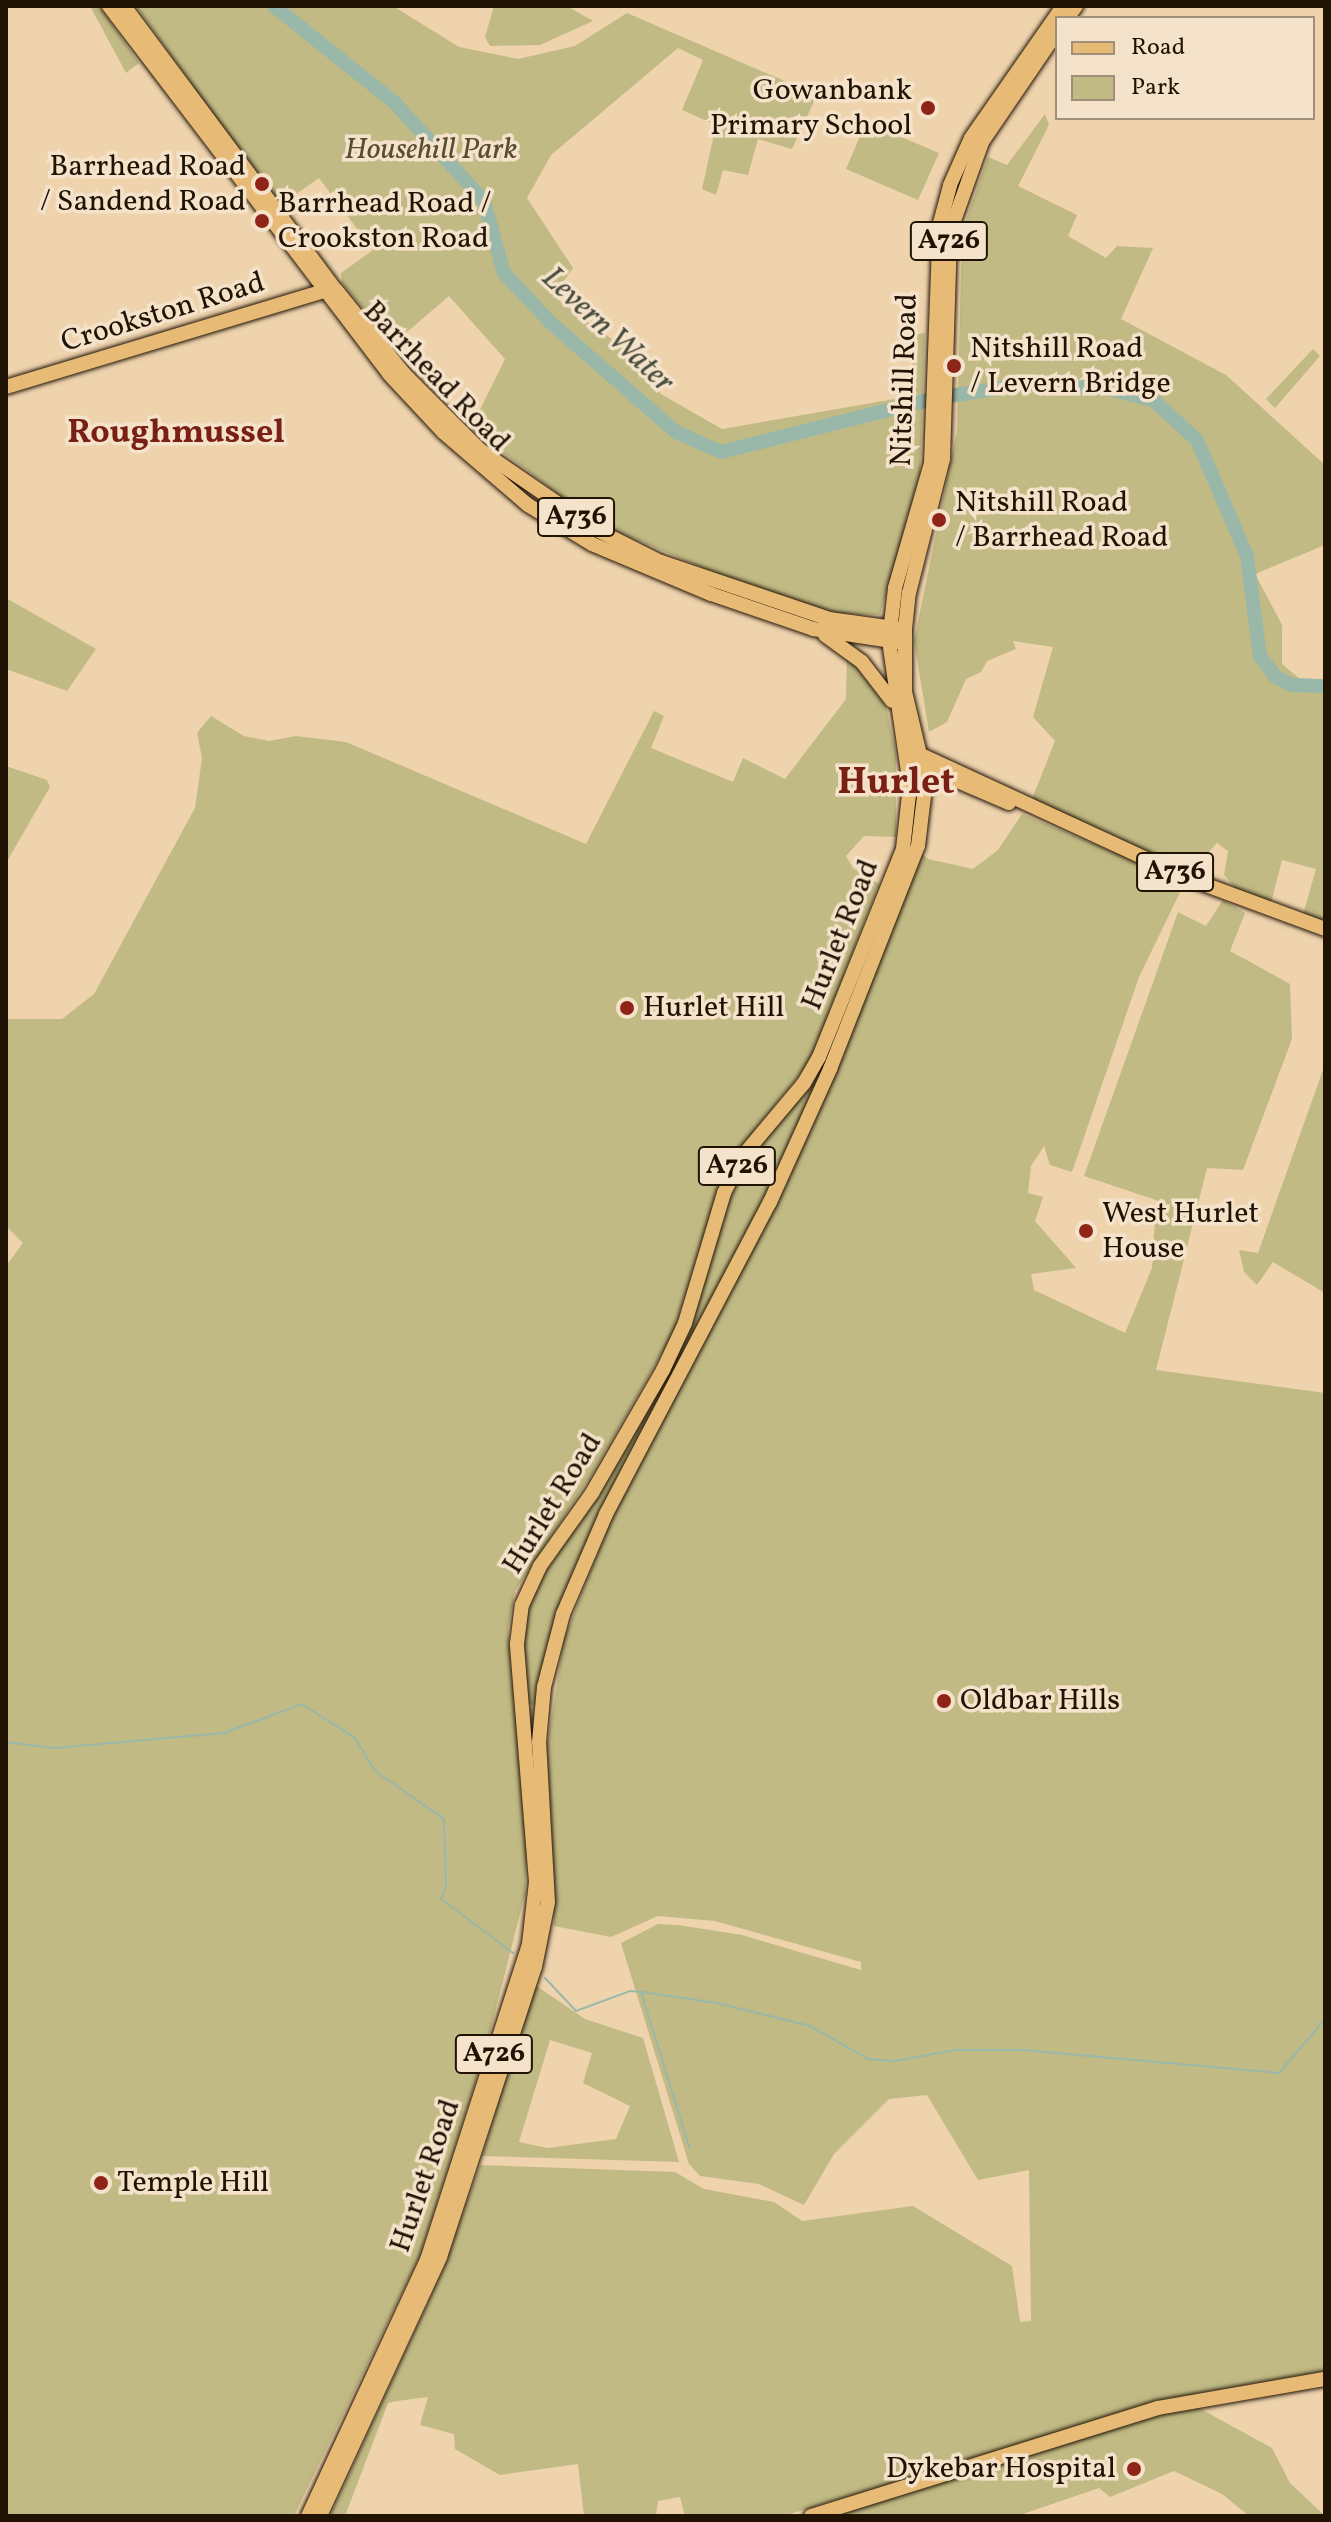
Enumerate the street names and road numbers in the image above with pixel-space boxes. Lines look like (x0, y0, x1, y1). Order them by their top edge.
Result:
road number: A726 (909, 217, 989, 265)
street label: Crookston Road (57, 265, 269, 361)
street label: Nitshill Road (884, 293, 926, 467)
street label: Barrhead Road (355, 294, 517, 460)
road number: A736 (536, 493, 616, 541)
road number: A736 (1135, 848, 1215, 896)
street label: Hurlet Road (794, 854, 888, 1016)
road number: A726 (697, 1142, 777, 1190)
street label: Hurlet Road (495, 1427, 611, 1581)
road number: A726 (454, 2030, 534, 2078)
street label: Hurlet Road (383, 2095, 469, 2257)

